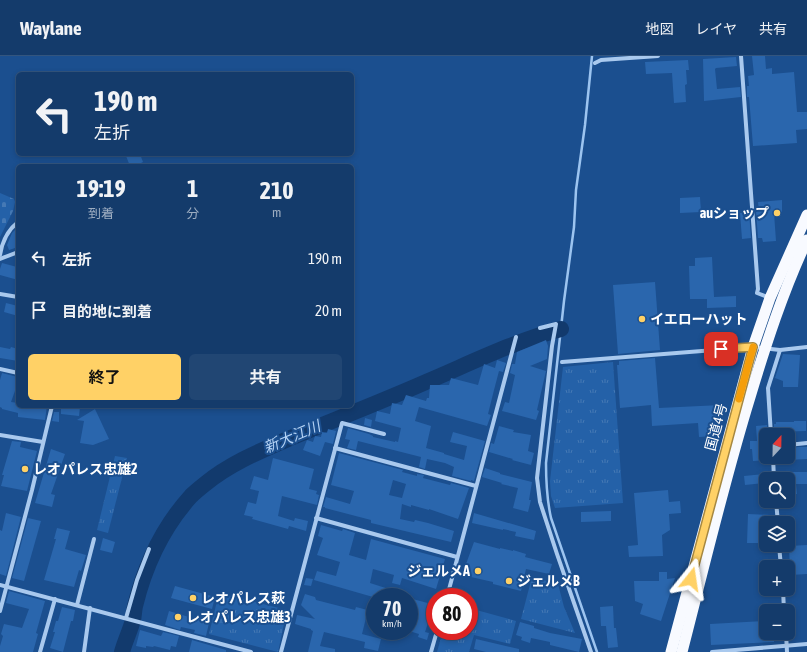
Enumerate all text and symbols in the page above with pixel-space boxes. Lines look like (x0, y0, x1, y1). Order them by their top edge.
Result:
text: Waylane (20, 17, 82, 39)
text: 地図 (645, 21, 673, 37)
text: レイヤ (695, 21, 737, 37)
text: 共有 (759, 21, 787, 37)
text: 190 m (94, 85, 157, 117)
icon: left (28, 88, 80, 140)
text: 左折 (94, 122, 130, 143)
text: 19:19 (76, 175, 126, 202)
text: 1 (187, 175, 198, 202)
text: 210 (260, 177, 294, 204)
text: m (272, 205, 281, 220)
place label: auショップ (700, 205, 769, 221)
text: 到着 (88, 206, 114, 221)
text: 分 (186, 206, 199, 221)
marker: auショップ (772, 208, 782, 218)
icon: left (28, 247, 50, 269)
text: 190 m (308, 250, 342, 267)
text: 左折 (62, 251, 92, 268)
icon: arrive (28, 299, 50, 321)
text: 20 m (315, 302, 342, 319)
text: 目的地に到着 (62, 303, 152, 320)
place label: イエローハット (650, 311, 748, 327)
marker: イエローハット (637, 314, 647, 324)
pin (704, 332, 738, 366)
icon: arrive (710, 338, 732, 360)
button: 終了 (28, 354, 181, 400)
button: 共有 (189, 354, 342, 400)
street label: 国道4号 (702, 401, 730, 453)
water label: 新大江川 (261, 416, 325, 456)
north arrow (759, 428, 795, 464)
map controls (759, 428, 795, 640)
place label: レオパレス忠雄2 (33, 461, 138, 477)
marker: レオパレス忠雄2 (20, 464, 30, 474)
button: search (759, 472, 795, 508)
button: layers (759, 516, 795, 552)
position arrow (670, 558, 712, 600)
button: + (759, 560, 795, 596)
place label: ジェルメA (407, 563, 470, 579)
marker: ジェルメA (473, 566, 483, 576)
place label: ジェルメB (517, 573, 580, 589)
marker: ジェルメB (504, 576, 514, 586)
speed limit sign: 80 (426, 588, 478, 640)
place label: レオパレス萩 (201, 590, 285, 606)
marker: レオパレス萩 (188, 593, 198, 603)
text: 70 (383, 597, 401, 620)
button: − (759, 604, 795, 640)
place label: レオパレス忠雄3 (186, 609, 291, 625)
marker: レオパレス忠雄3 (173, 612, 183, 622)
text: km/h (382, 618, 402, 629)

